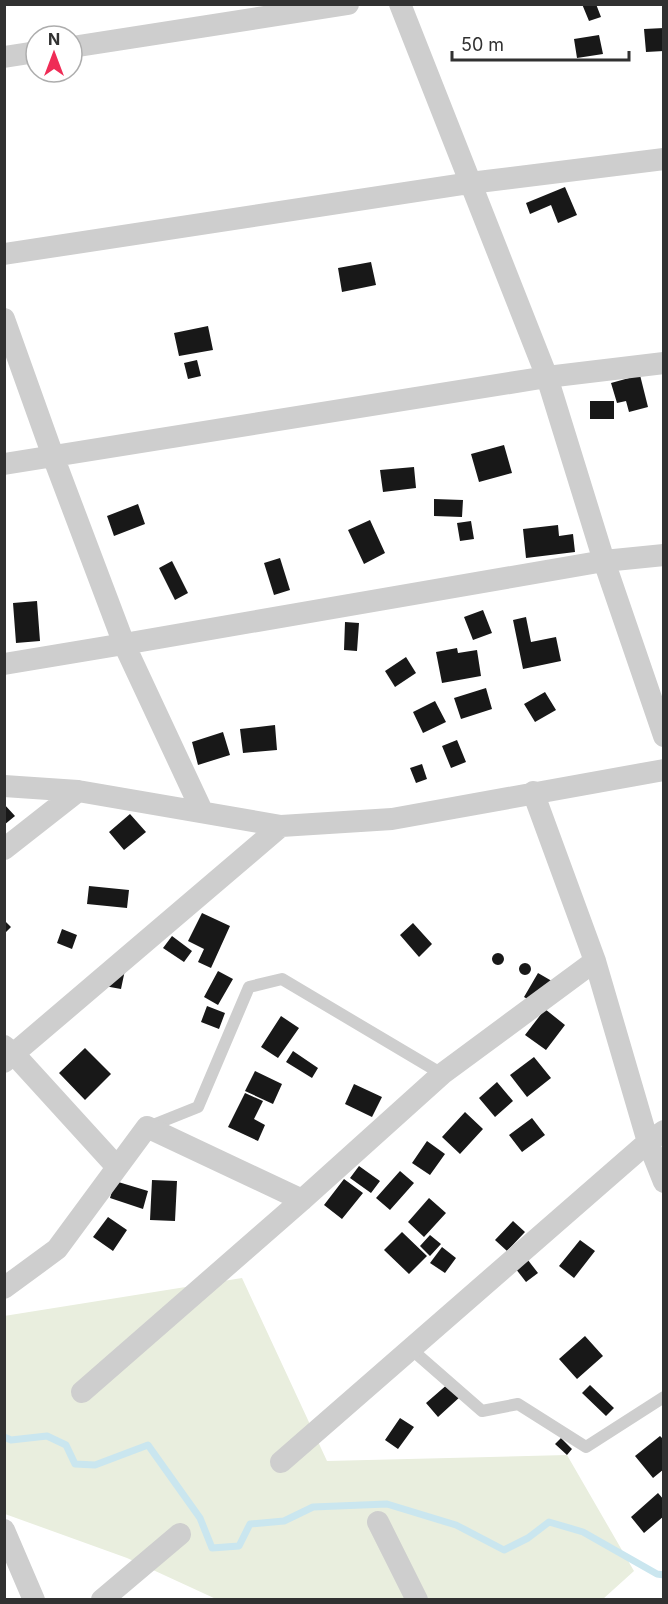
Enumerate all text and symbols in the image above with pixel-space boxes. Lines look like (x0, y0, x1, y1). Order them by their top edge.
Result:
north arrow (24, 24, 84, 84)
scale bar (452, 24, 629, 62)
text: N (48, 29, 60, 49)
text: 50 m (461, 34, 504, 55)

